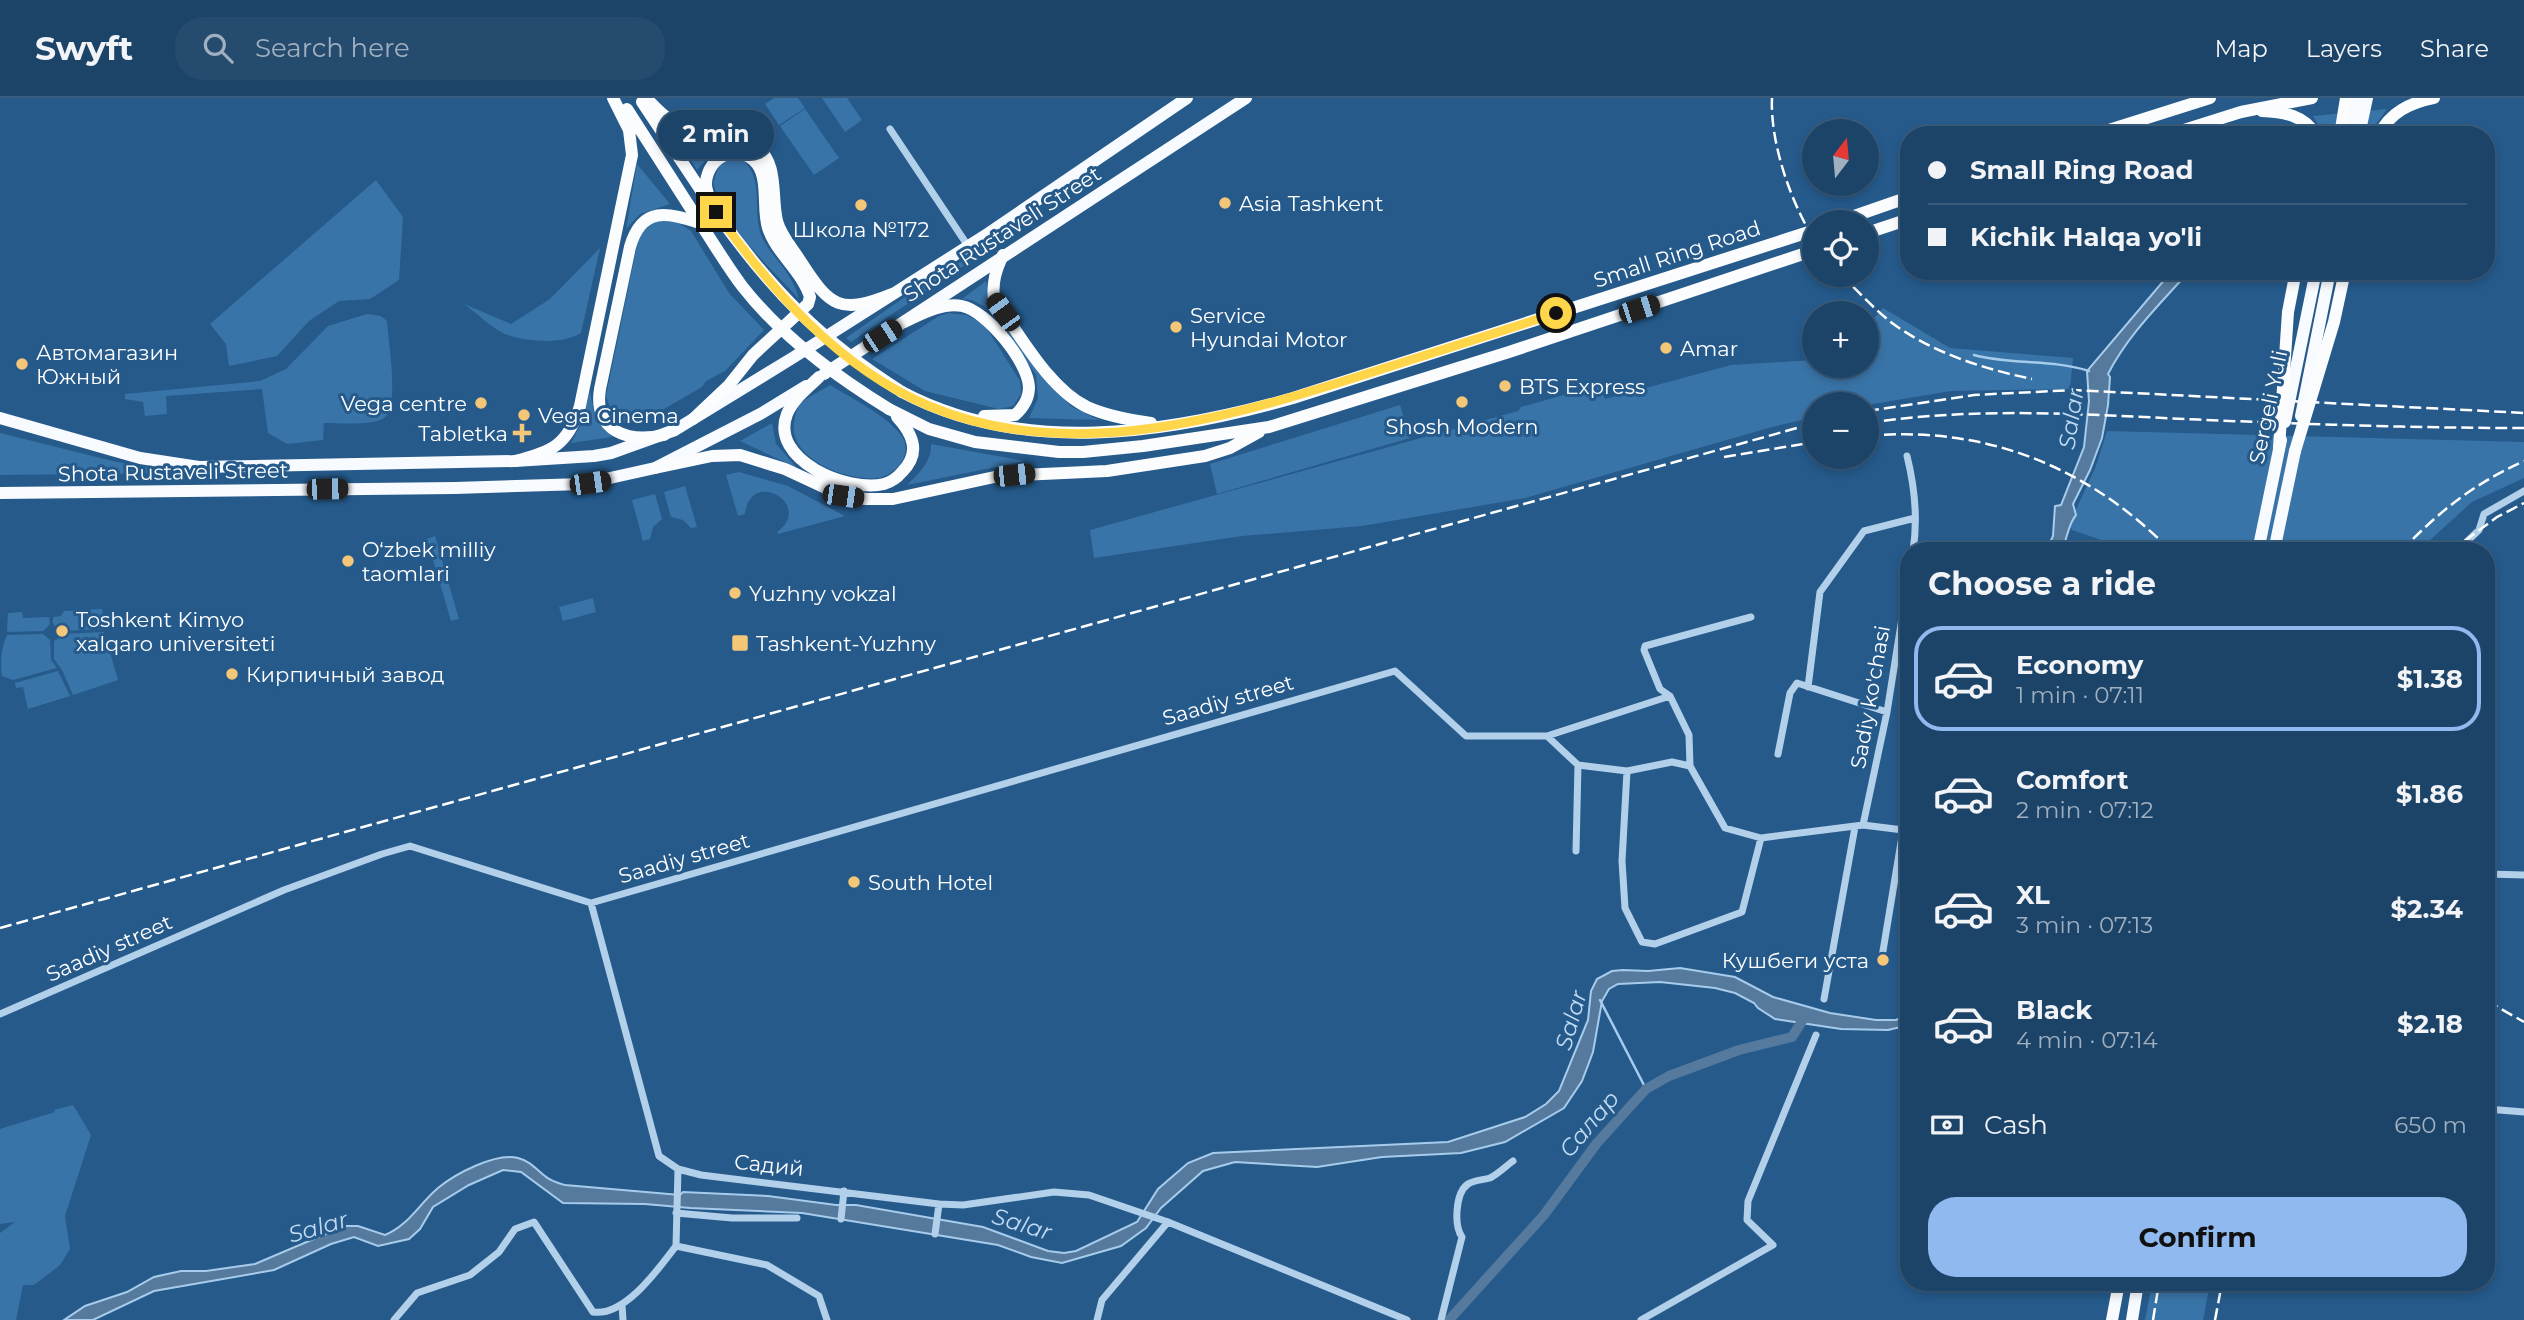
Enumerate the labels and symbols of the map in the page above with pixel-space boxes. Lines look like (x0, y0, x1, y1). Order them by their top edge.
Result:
callout: 2 min (658, 110, 774, 159)
north arrow (1802, 119, 1880, 196)
street label: Shota Rustaveli Street (899, 161, 1105, 307)
place label: Asia Tashkent (1239, 191, 1384, 216)
marker: Asia Tashkent (1217, 195, 1233, 211)
route end (700, 196, 732, 228)
marker: Школа №172 (853, 197, 869, 213)
street label: Small Ring Road (1590, 215, 1764, 293)
place label: Школа №172 (793, 217, 929, 242)
car (983, 289, 1024, 335)
car (1616, 293, 1663, 325)
route start (1540, 297, 1572, 329)
place label: Service Hyundai Motor (1190, 303, 1347, 352)
car (859, 316, 906, 356)
marker: Service Hyundai Motor (1168, 319, 1184, 335)
place label: Amar (1680, 336, 1738, 361)
place label: Автомагазин Южный (36, 340, 178, 389)
marker: Amar (1658, 340, 1674, 356)
street label: Sergeli Yuli (2244, 348, 2292, 466)
marker: Автомагазин Южный (14, 356, 30, 372)
place label: BTS Express (1519, 374, 1645, 399)
marker: BTS Express (1497, 378, 1513, 394)
water label: Salar (2052, 386, 2090, 451)
place label: Vega centre (341, 391, 467, 416)
marker: Shosh Modern (1454, 394, 1470, 410)
marker: Vega centre (473, 395, 489, 411)
place label: Vega Cinema (538, 403, 679, 428)
marker: Vega Cinema (516, 407, 532, 423)
place label: Shosh Modern (1386, 414, 1538, 439)
place label: Tabletka (418, 421, 508, 446)
marker: Tabletka (514, 425, 530, 441)
street label: Shota Rustaveli Street (58, 457, 288, 487)
car (993, 462, 1036, 488)
car (568, 470, 613, 496)
car (306, 478, 349, 500)
car (821, 483, 866, 509)
place label: O‘zbek milliy taomlari (362, 537, 496, 586)
marker: O‘zbek milliy taomlari (340, 553, 356, 569)
place label: Yuzhny vokzal (749, 581, 897, 606)
marker: Yuzhny vokzal (727, 585, 743, 601)
place label: Toshkent Kimyo xalqaro universiteti (76, 607, 275, 656)
marker: Toshkent Kimyo xalqaro universiteti (54, 623, 70, 639)
street label: Sadiy ko'chasi (1845, 623, 1895, 771)
place label: Tashkent-Yuzhny (756, 631, 936, 656)
marker: Tashkent-Yuzhny (730, 633, 750, 653)
place label: Кирпичный завод (246, 662, 444, 687)
marker: Кирпичный завод (224, 666, 240, 682)
street label: Saadiy street (1160, 669, 1296, 731)
street label: Saadiy street (616, 827, 752, 889)
place label: South Hotel (868, 870, 993, 895)
marker: South Hotel (846, 874, 862, 890)
street label: Saadiy street (42, 909, 176, 987)
place label: Кушбеги уста (1722, 948, 1869, 973)
marker: Кушбеги уста (1875, 952, 1891, 968)
water label: Salar (1549, 986, 1593, 1053)
water label: Салар (1553, 1085, 1625, 1163)
street label: Садий (733, 1149, 805, 1181)
water label: Salar (989, 1202, 1056, 1246)
water label: Salar (285, 1205, 352, 1249)

